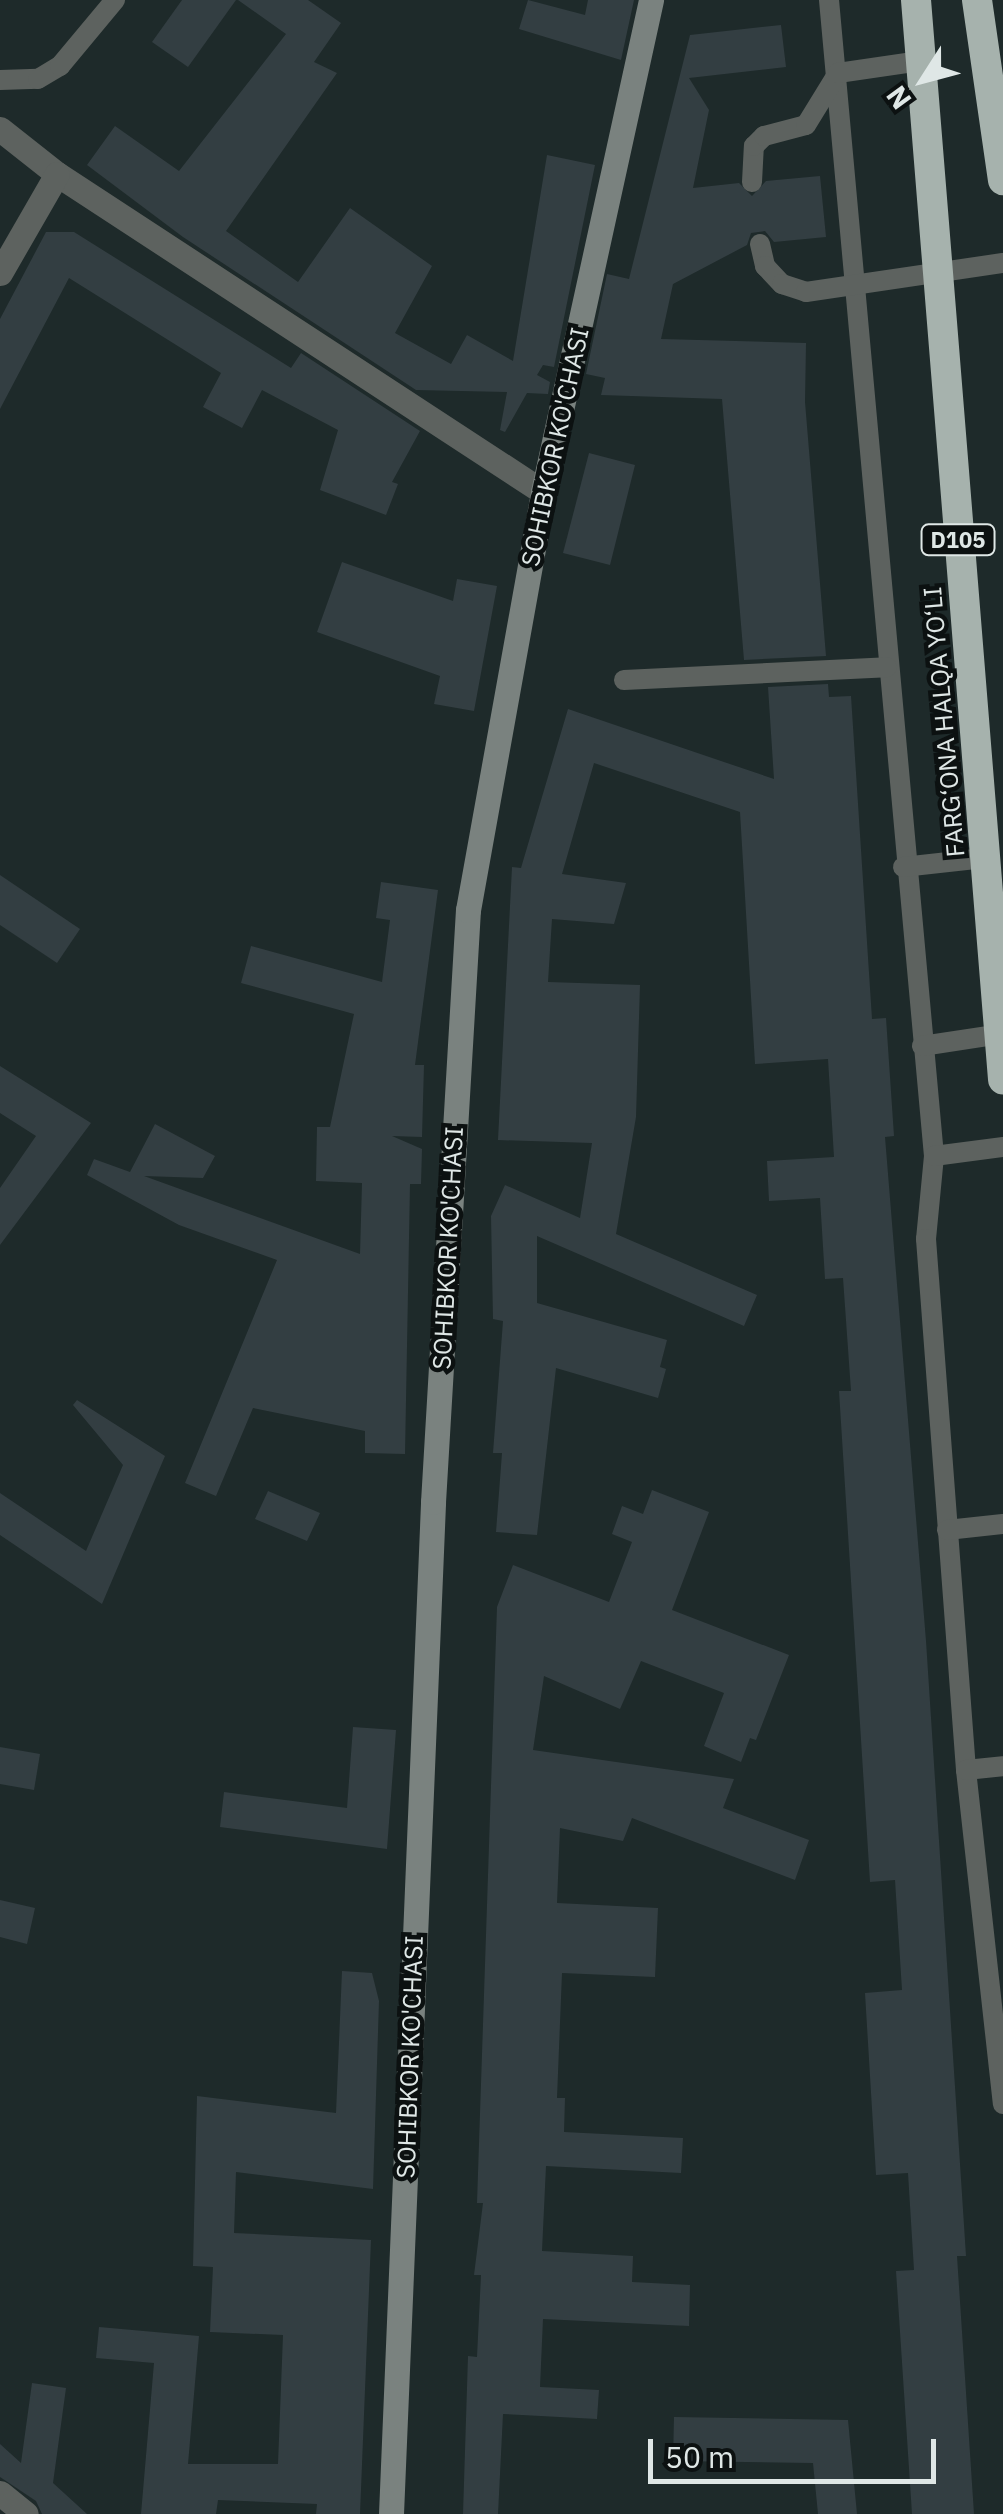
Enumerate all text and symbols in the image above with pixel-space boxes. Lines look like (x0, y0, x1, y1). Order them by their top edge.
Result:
north arrow (873, 30, 973, 130)
text: N (877, 79, 919, 117)
street label: SOHIBKOR KO'CHASI (515, 325, 595, 569)
road number: D105 (920, 523, 996, 557)
street label: FARG‘ONA HALQA YO‘LI (917, 586, 971, 858)
street label: SOHIBKOR KO'CHASI (427, 1126, 469, 1370)
street label: SOHIBKOR KO'CHASI (391, 1935, 429, 2179)
scale bar (653, 2419, 940, 2481)
text: 50 m (665, 2437, 734, 2476)

